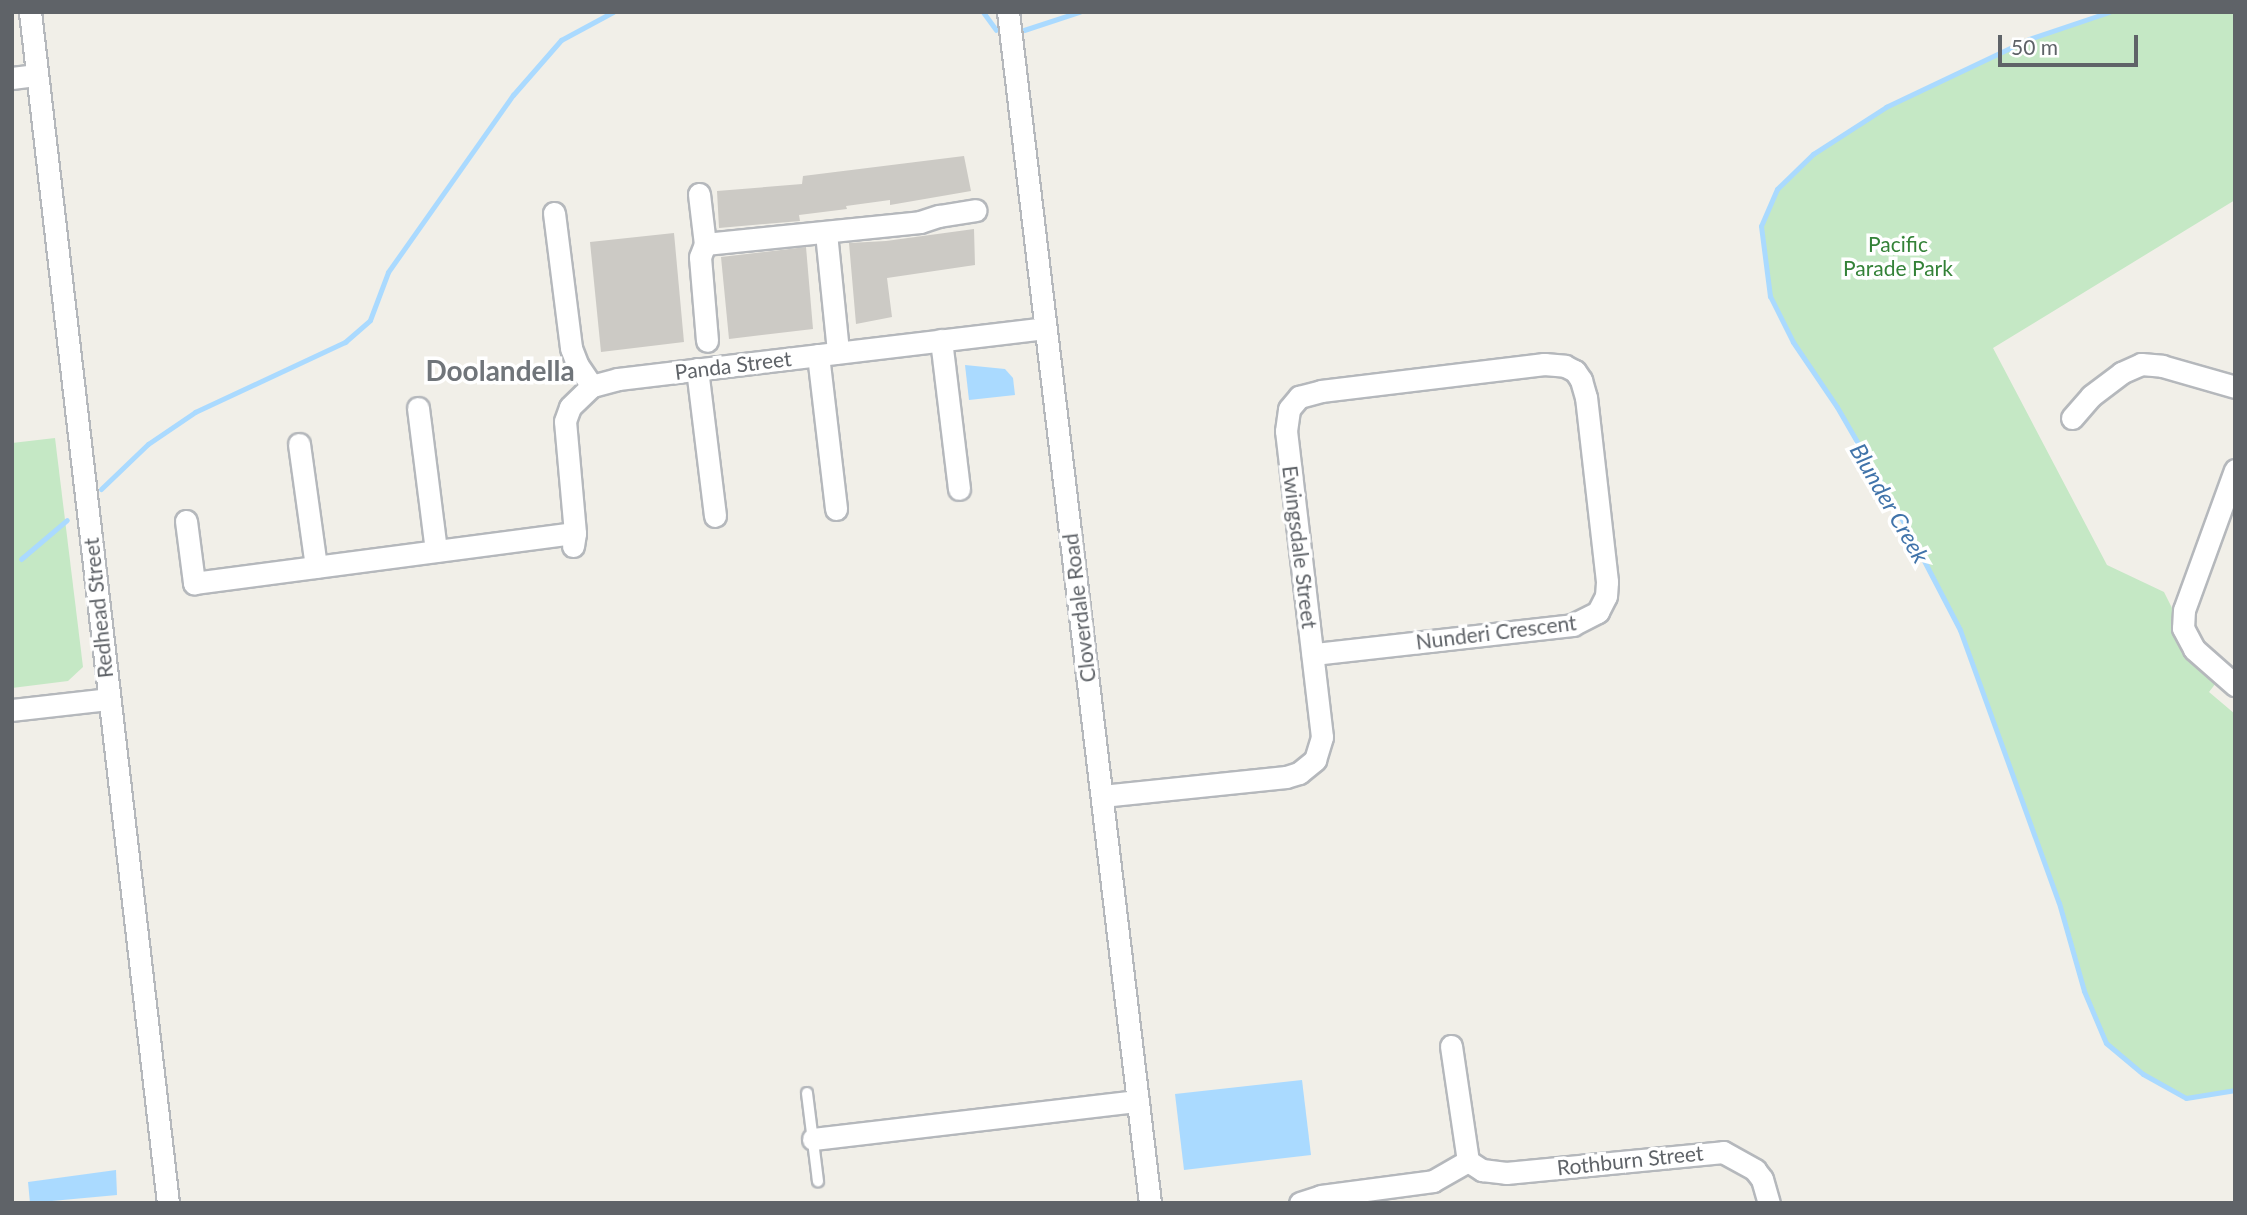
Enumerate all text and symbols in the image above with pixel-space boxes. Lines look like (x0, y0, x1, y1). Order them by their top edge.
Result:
scale bar (2002, 21, 2142, 65)
text: 50 m (2011, 34, 2058, 59)
park label: Pacific Parade Park (1843, 231, 1953, 281)
street label: Panda Street (673, 345, 793, 385)
district label: Doolandella (425, 353, 575, 387)
water label: Blunder Creek (1845, 438, 1935, 568)
street label: Ewingsdale Street (1278, 464, 1322, 630)
street label: Cloverdale Road (1057, 532, 1101, 684)
street label: Redhead Street (78, 537, 118, 679)
street label: Nunderi Crescent (1414, 610, 1578, 654)
street label: Rothburn Street (1556, 1140, 1704, 1180)

